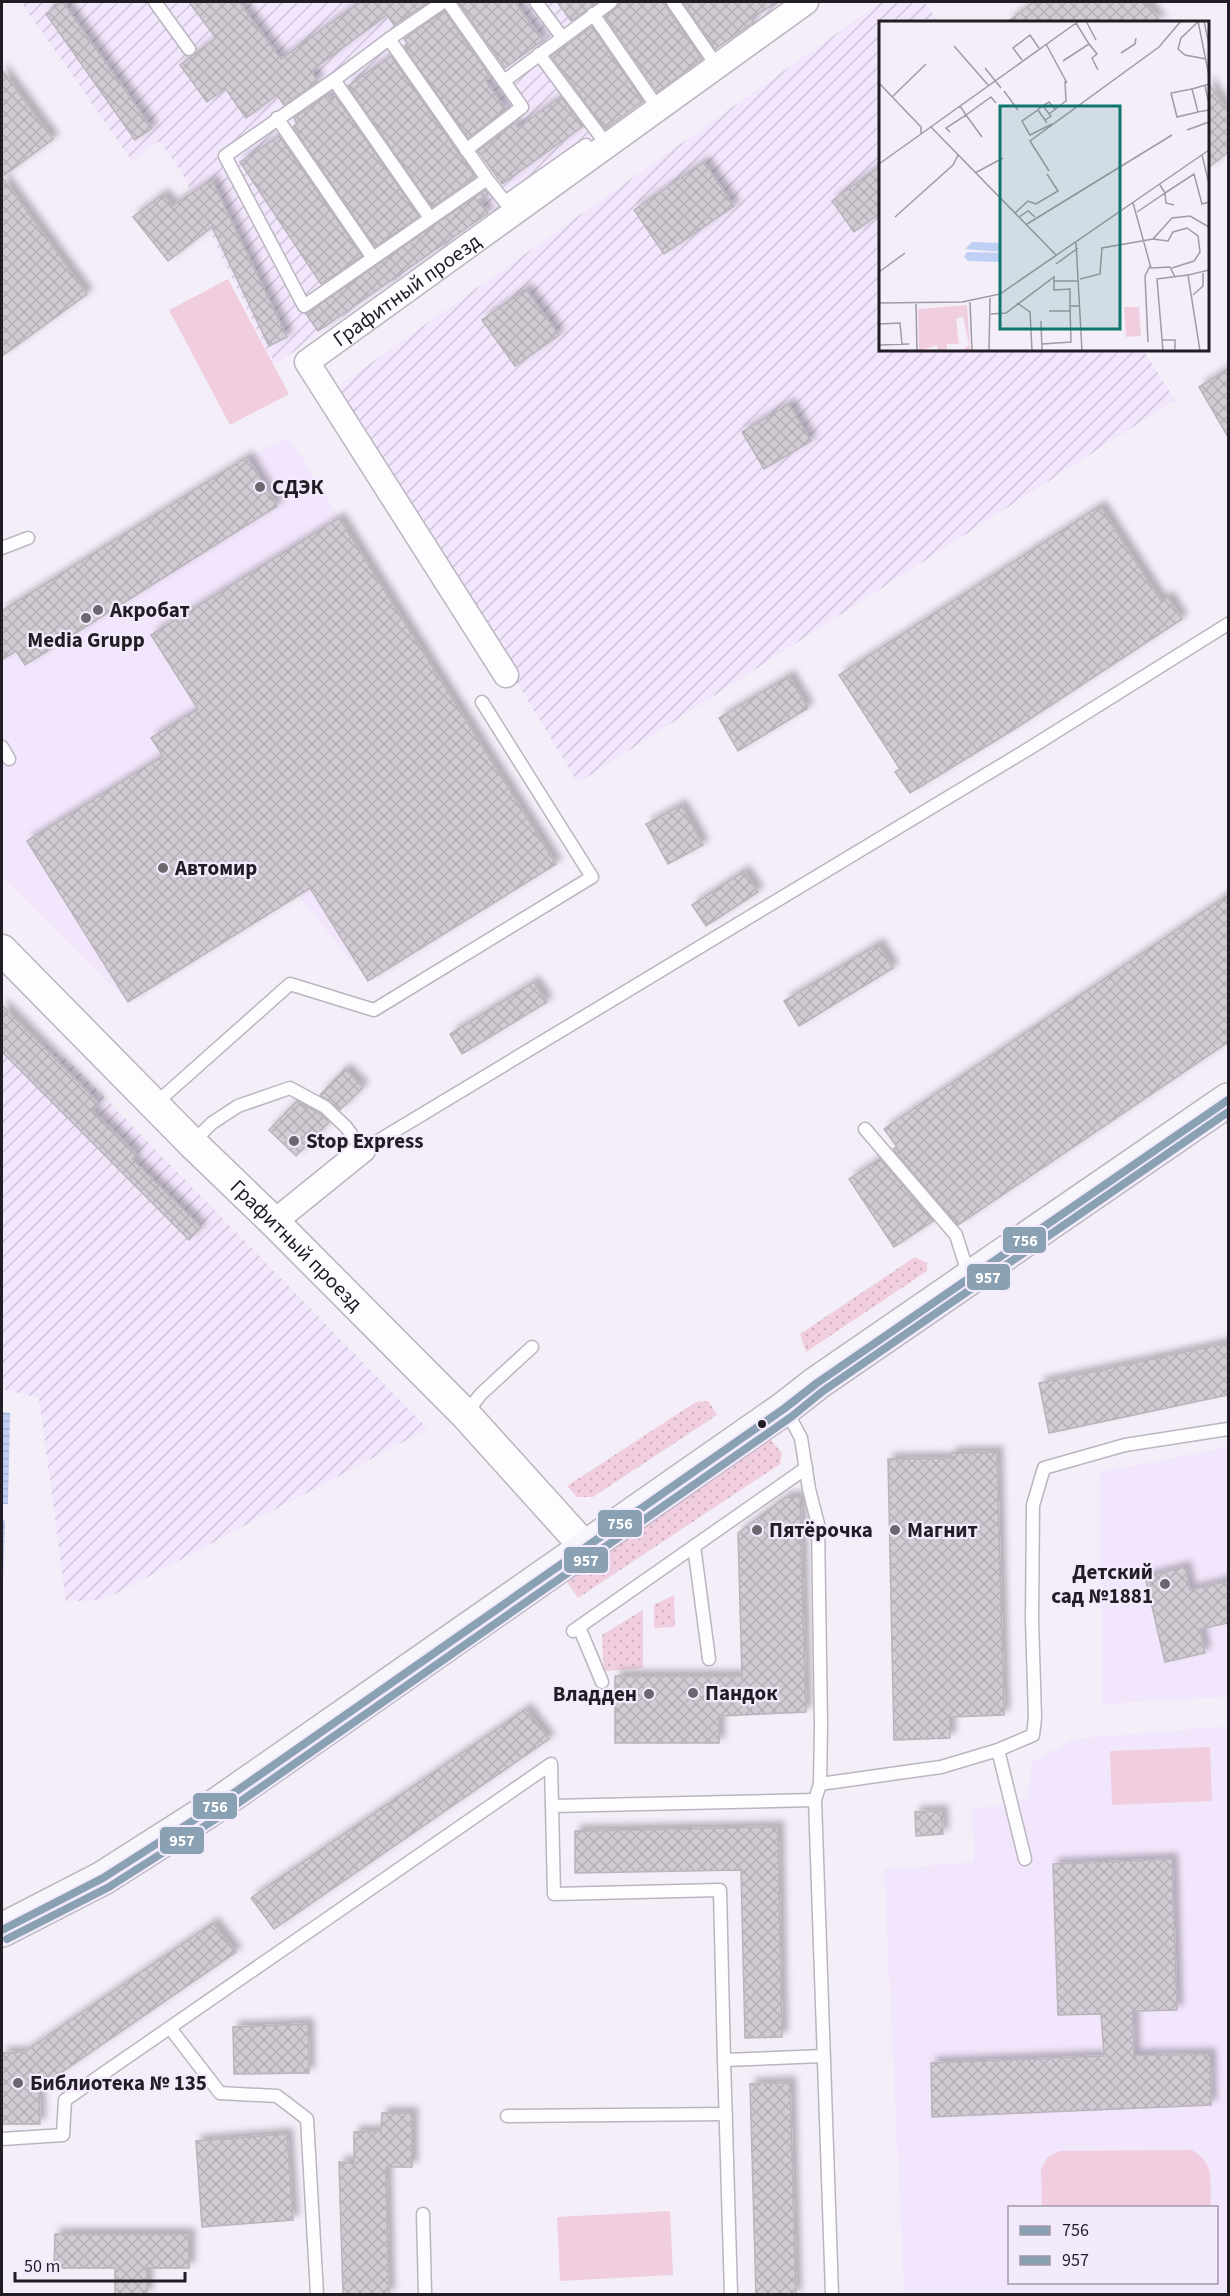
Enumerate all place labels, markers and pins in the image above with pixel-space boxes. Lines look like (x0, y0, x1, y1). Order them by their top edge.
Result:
place label: СДЭК (272, 472, 325, 502)
marker: СДЭК (253, 480, 267, 494)
place label: Акробат (109, 595, 190, 625)
marker: Акробат (91, 603, 105, 617)
marker: Media Grupp (79, 611, 93, 625)
place label: Media Grupp (27, 625, 145, 655)
place label: Автомир (174, 853, 257, 883)
marker: Автомир (156, 861, 170, 875)
place label: Stop Express (306, 1126, 424, 1156)
marker: Stop Express (287, 1134, 301, 1148)
unlabelled marker (756, 1418, 768, 1430)
place label: Пятёрочка (769, 1515, 873, 1545)
place label: Магнит (907, 1515, 978, 1545)
marker: Пятёрочка (750, 1523, 764, 1537)
marker: Магнит (888, 1523, 902, 1537)
place label: Детский сад №1881 (1051, 1557, 1153, 1611)
marker: Детский сад №1881 (1158, 1577, 1172, 1591)
place label: Пандок (705, 1678, 778, 1708)
place label: Владден (553, 1679, 637, 1709)
marker: Пандок (686, 1686, 700, 1700)
marker: Владден (642, 1687, 656, 1701)
place label: Библиотека № 135 (30, 2068, 207, 2098)
marker: Библиотека № 135 (11, 2076, 25, 2090)

